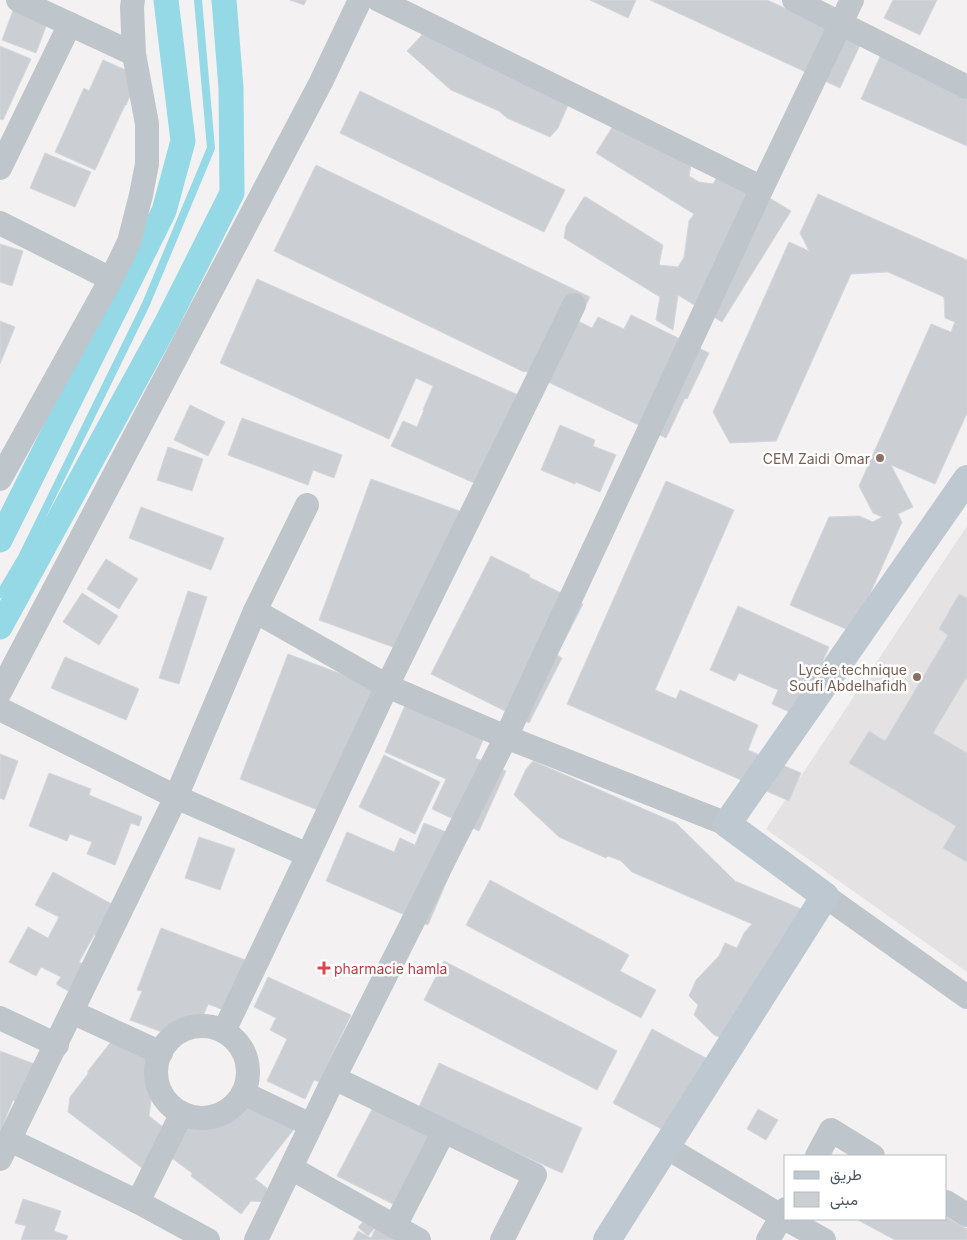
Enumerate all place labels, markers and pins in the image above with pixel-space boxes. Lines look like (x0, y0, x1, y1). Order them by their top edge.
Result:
place label: CEM Zaidi Omar (763, 450, 870, 467)
marker: CEM Zaidi Omar (874, 452, 886, 464)
place label: Lycée technique Soufi Abdelhafidh (789, 661, 907, 694)
marker: Lycée technique Soufi Abdelhafidh (911, 671, 923, 683)
place label: pharmacie hamla (334, 960, 447, 977)
marker: pharmacie hamla (318, 962, 330, 974)

